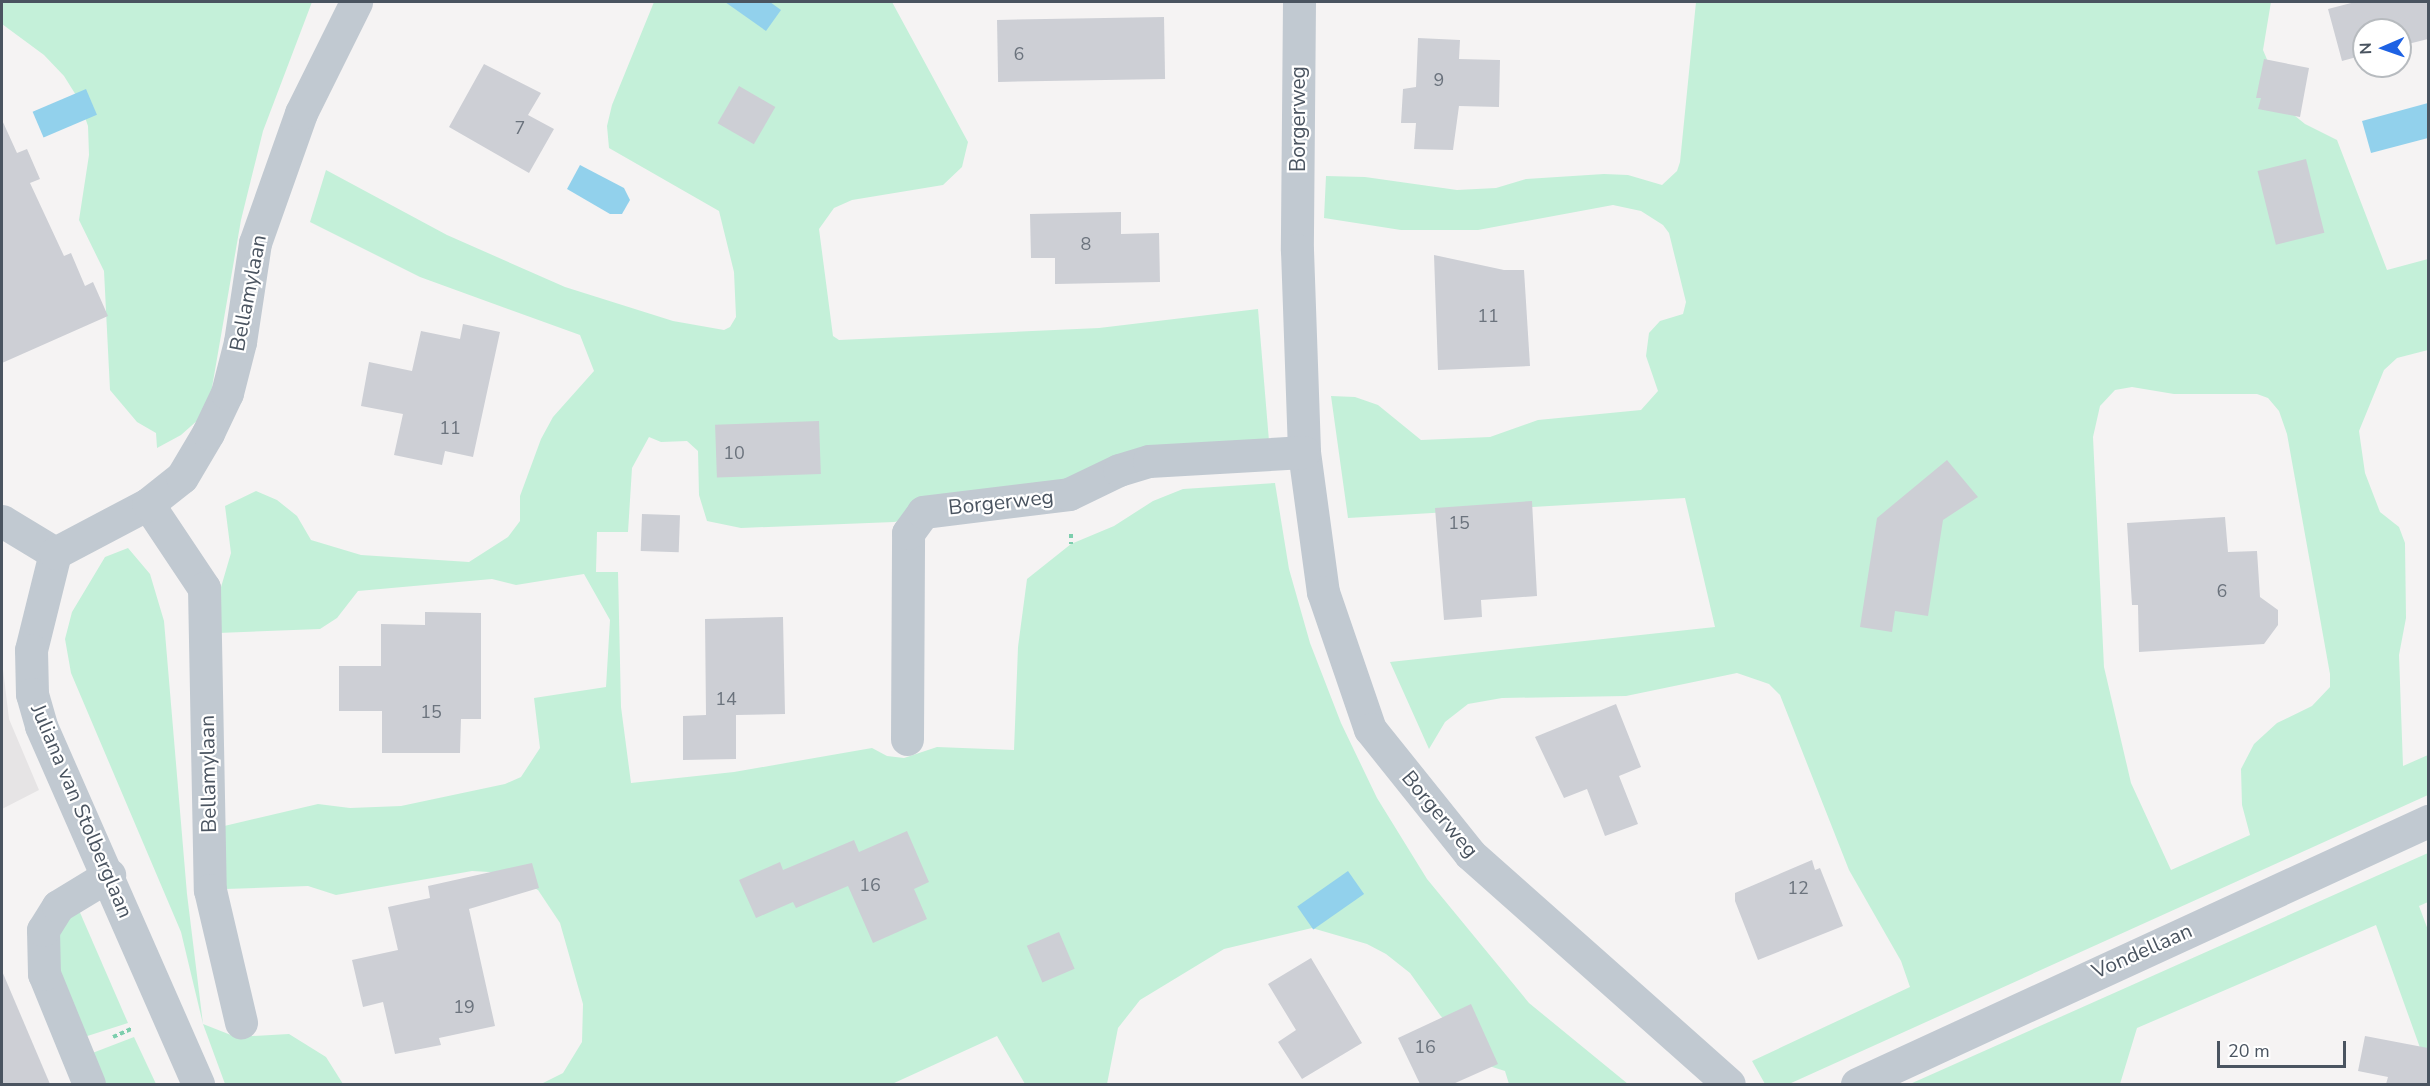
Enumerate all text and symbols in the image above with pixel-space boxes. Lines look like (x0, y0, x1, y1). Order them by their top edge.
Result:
north arrow (2352, 18, 2412, 78)
text: N (2355, 42, 2377, 55)
house number: 6 (1014, 43, 1024, 65)
street label: Borgerweg (1285, 66, 1311, 172)
house number: 9 (1434, 69, 1444, 91)
house number: 7 (515, 117, 525, 139)
street label: Bellamylaan (224, 233, 272, 353)
house number: 8 (1081, 233, 1091, 255)
house number: 11 (1477, 305, 1499, 327)
house number: 11 (439, 417, 461, 439)
house number: 10 (723, 442, 745, 464)
street label: Borgerweg (947, 484, 1055, 520)
house number: 15 (1448, 512, 1470, 534)
house number: 6 (2217, 580, 2227, 602)
house number: 14 (715, 688, 737, 710)
street label: Juliana van Stolberglaan (25, 700, 139, 922)
house number: 15 (420, 701, 442, 723)
street label: Bellamylaan (194, 715, 222, 833)
street label: Borgerweg (1396, 765, 1484, 863)
house number: 16 (859, 874, 881, 896)
house number: 12 (1787, 877, 1809, 899)
street label: Vondellaan (2088, 918, 2196, 984)
house number: 19 (453, 996, 475, 1018)
scale bar (2220, 1029, 2349, 1067)
house number: 16 (1414, 1036, 1436, 1058)
text: 20 m (2228, 1039, 2270, 1063)

